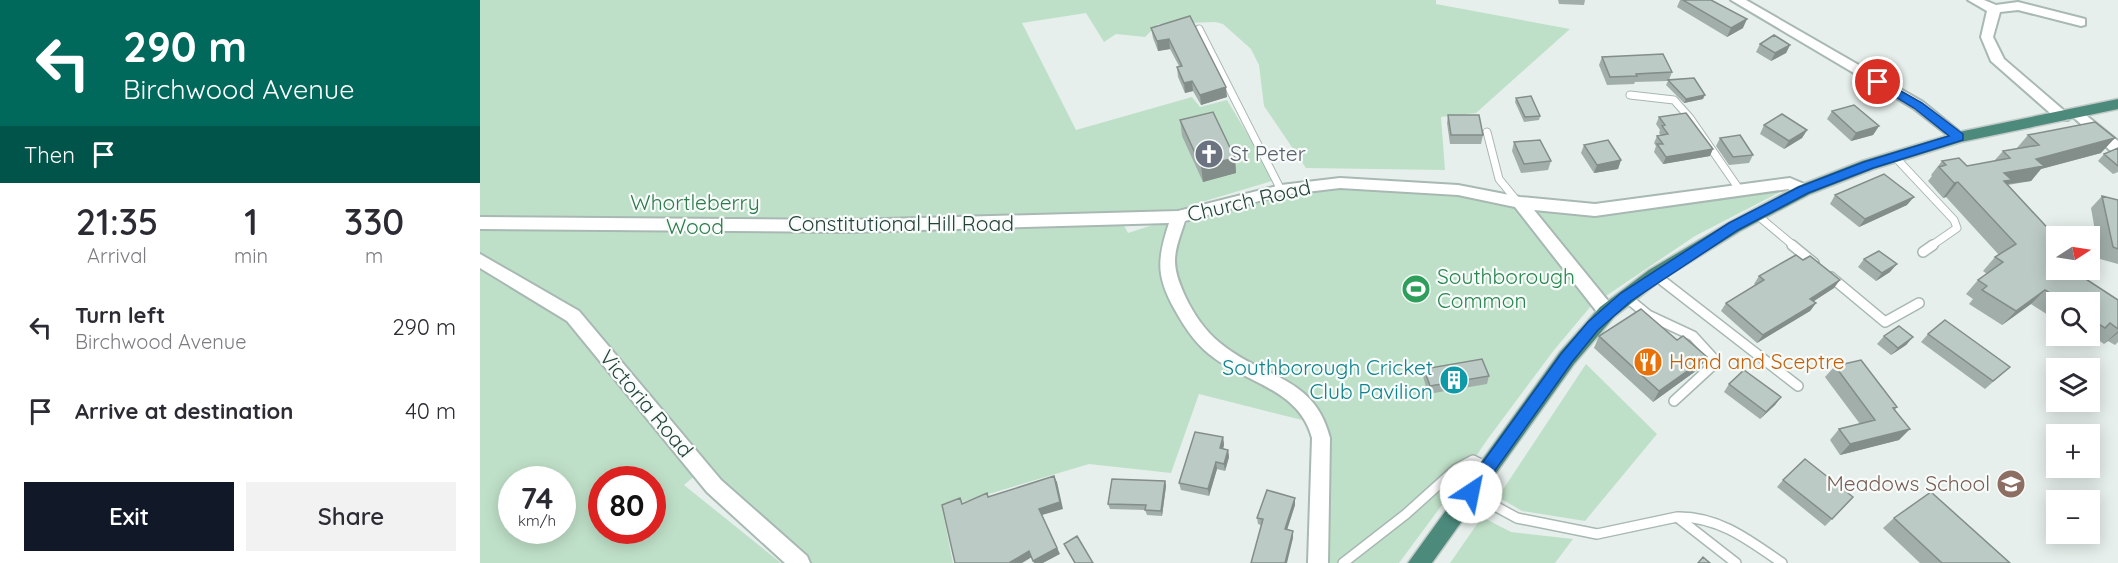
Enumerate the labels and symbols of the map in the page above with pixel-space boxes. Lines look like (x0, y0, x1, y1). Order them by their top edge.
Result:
pin (1852, 56, 1903, 107)
church icon: St Peter (1193, 138, 1225, 170)
place label: St Peter (1230, 140, 1306, 166)
street label: Church Road (1185, 173, 1313, 227)
park label: Whortleberry Wood (630, 189, 760, 239)
street label: Constitutional Hill Road (788, 210, 1014, 236)
north arrow (2046, 226, 2100, 280)
place label: Southborough Common (1437, 263, 1575, 313)
sports icon: Southborough Common (1400, 273, 1432, 305)
street label: Victoria Road (594, 344, 699, 462)
restaurant icon: Hand and Sceptre (1632, 346, 1664, 378)
place label: Hand and Sceptre (1669, 348, 1845, 374)
place label: Southborough Cricket Club Pavilion (1222, 354, 1433, 404)
building icon: Southborough Cricket Club Pavilion (1438, 364, 1470, 396)
position arrow (1439, 460, 1503, 524)
speed limit sign: 80 (588, 466, 666, 544)
school or university icon: Meadows School (1995, 468, 2027, 500)
place label: Meadows School (1826, 470, 1990, 496)

